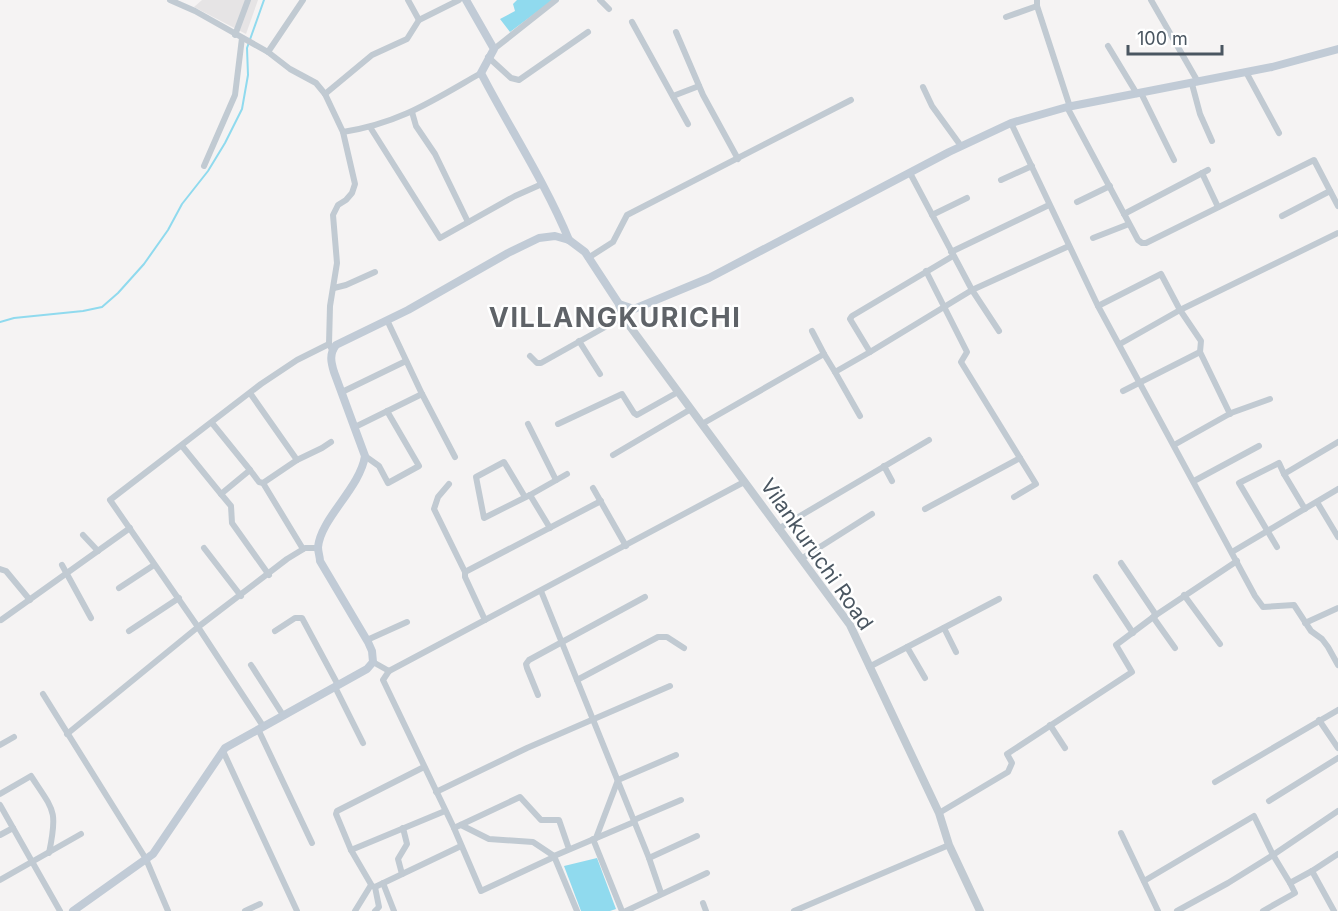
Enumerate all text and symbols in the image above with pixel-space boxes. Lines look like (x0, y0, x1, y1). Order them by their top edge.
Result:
scale bar (1128, 18, 1222, 56)
text: 100 m (1137, 28, 1188, 49)
district label: VILLANGKURICHI (489, 301, 741, 334)
street label: Vilankuruchi Road (755, 473, 879, 635)

